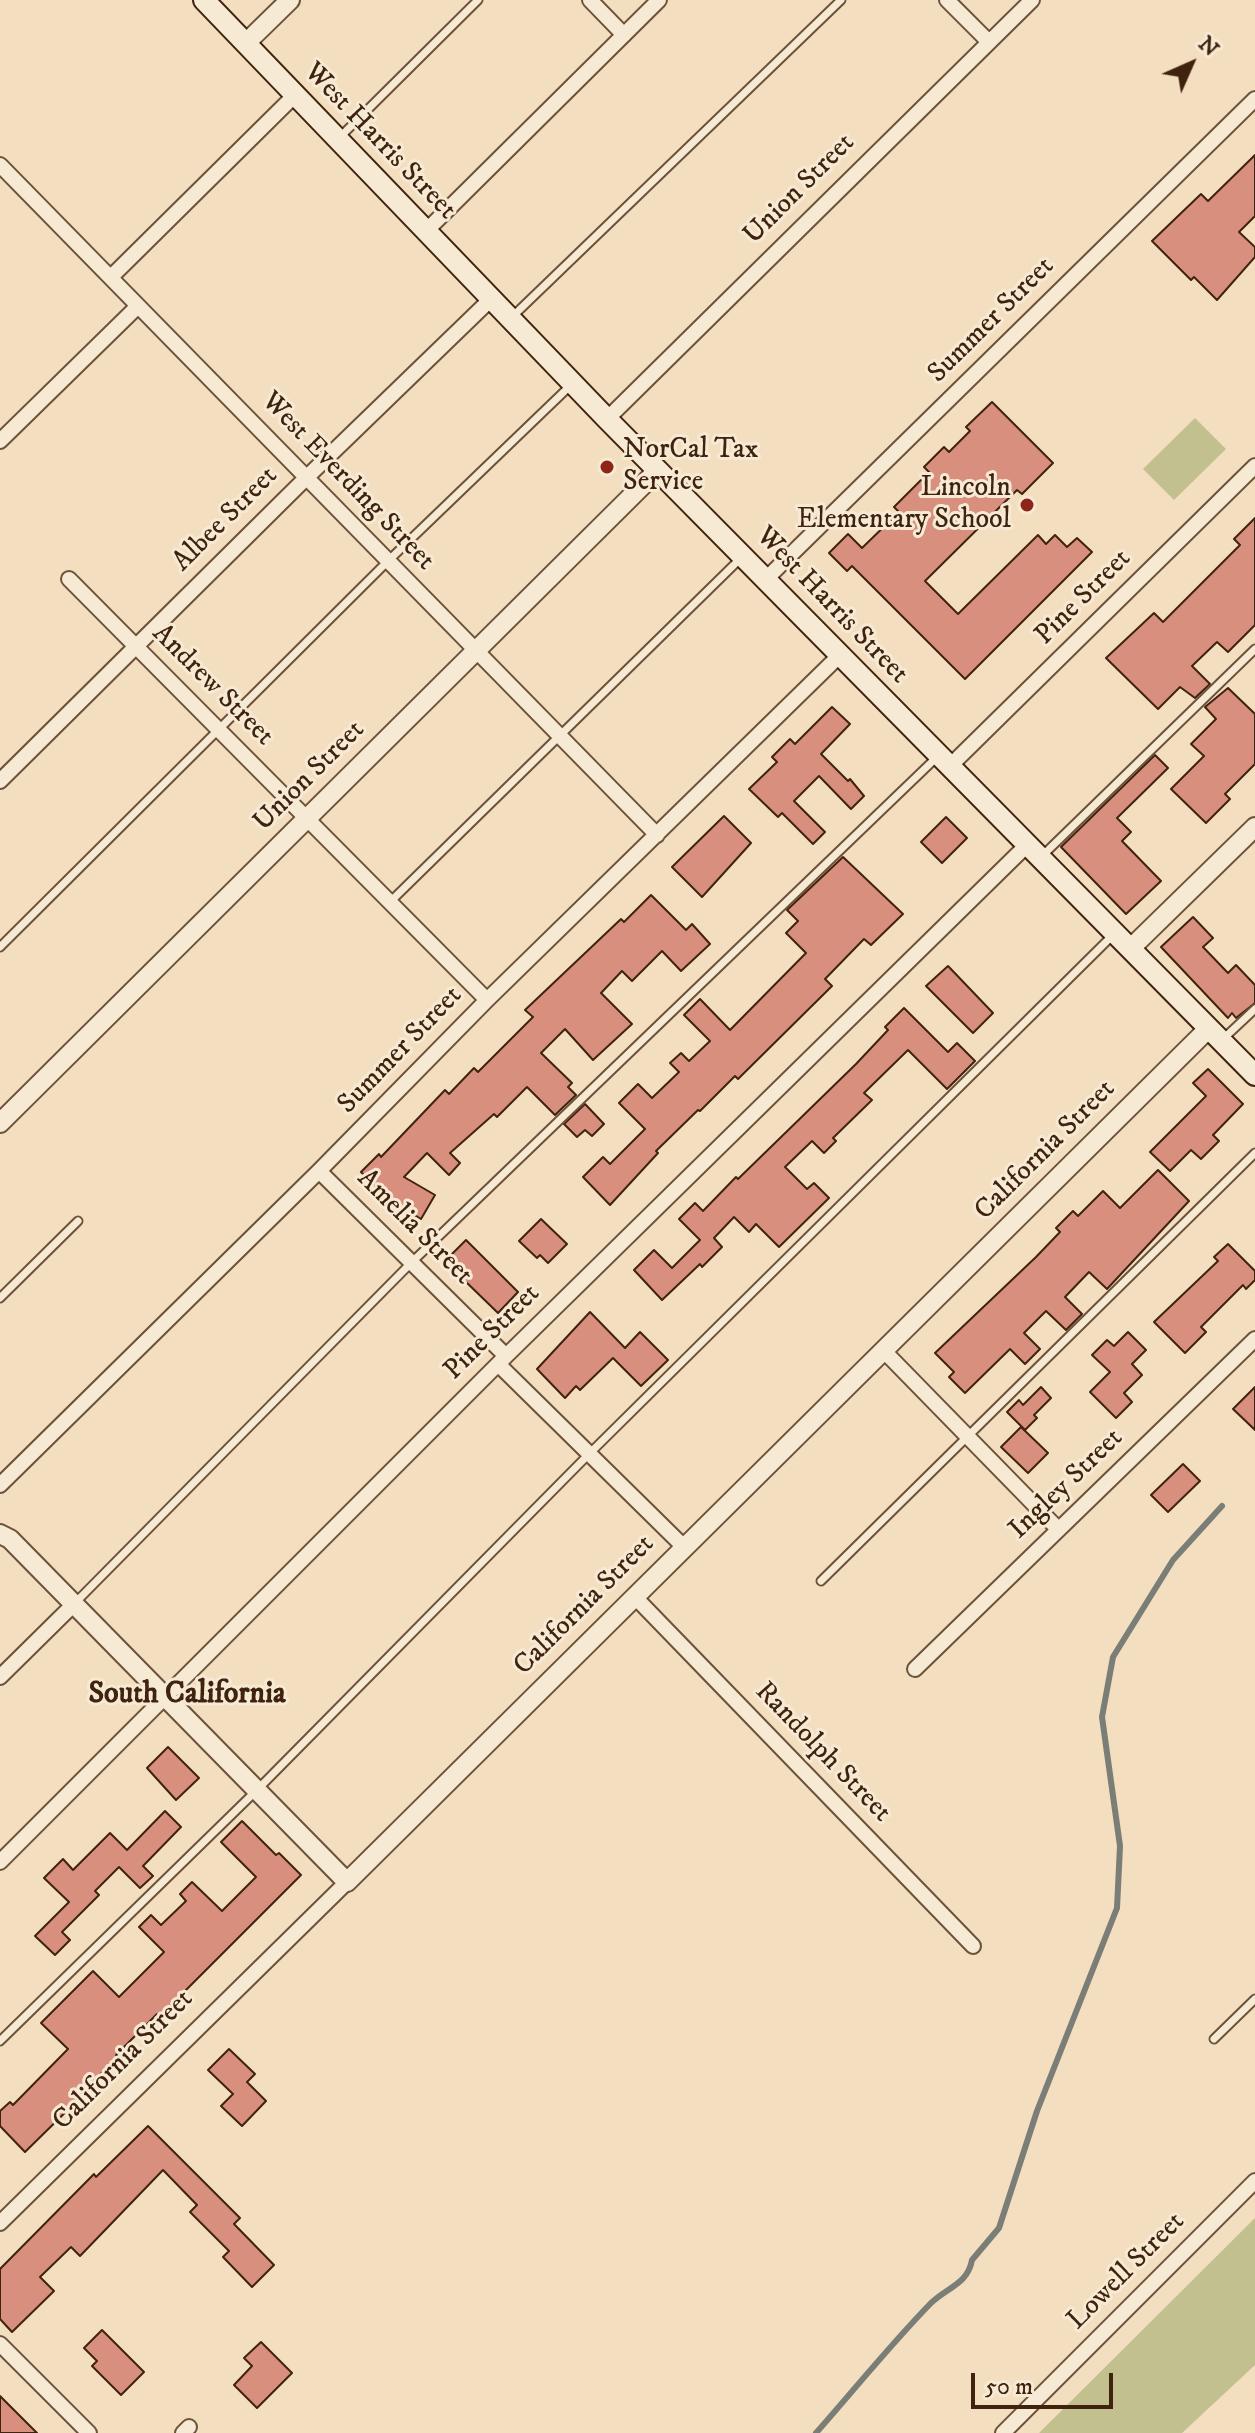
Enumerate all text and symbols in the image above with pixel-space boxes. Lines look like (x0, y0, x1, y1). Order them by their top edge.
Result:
north arrow (1151, 24, 1231, 104)
text: N (1192, 31, 1224, 63)
street label: West Harris Street (296, 57, 462, 227)
street label: Union Street (737, 127, 863, 253)
street label: Summer Street (922, 251, 1062, 391)
street label: West Everding Street (253, 386, 441, 578)
place label: NorCal Tax Service (623, 434, 759, 500)
marker: NorCal Tax Service (598, 458, 616, 476)
street label: Albee Street (166, 460, 286, 580)
place label: Lincoln Elementary School (797, 472, 1011, 538)
marker: Lincoln Elementary School (1018, 496, 1036, 514)
street label: West Harris Street (748, 521, 914, 691)
street label: Pine Street (1029, 543, 1139, 653)
street label: Andrew Street (144, 618, 280, 754)
street label: Union Street (247, 714, 373, 840)
street label: Summer Street (332, 980, 470, 1122)
street label: California Street (969, 1074, 1123, 1228)
street label: Amelia Street (349, 1163, 479, 1293)
street label: Pine Street (438, 1278, 548, 1388)
street label: Ingley Street (1003, 1422, 1131, 1548)
street label: California Street (508, 1529, 662, 1683)
street label: Randolph Street (747, 1676, 897, 1830)
district label: South California (88, 1678, 286, 1714)
street label: California Street (47, 1984, 201, 2138)
street label: Lowell Street (1061, 2206, 1193, 2338)
scale bar (975, 2357, 1117, 2407)
text: 50 m (985, 2372, 1033, 2402)

